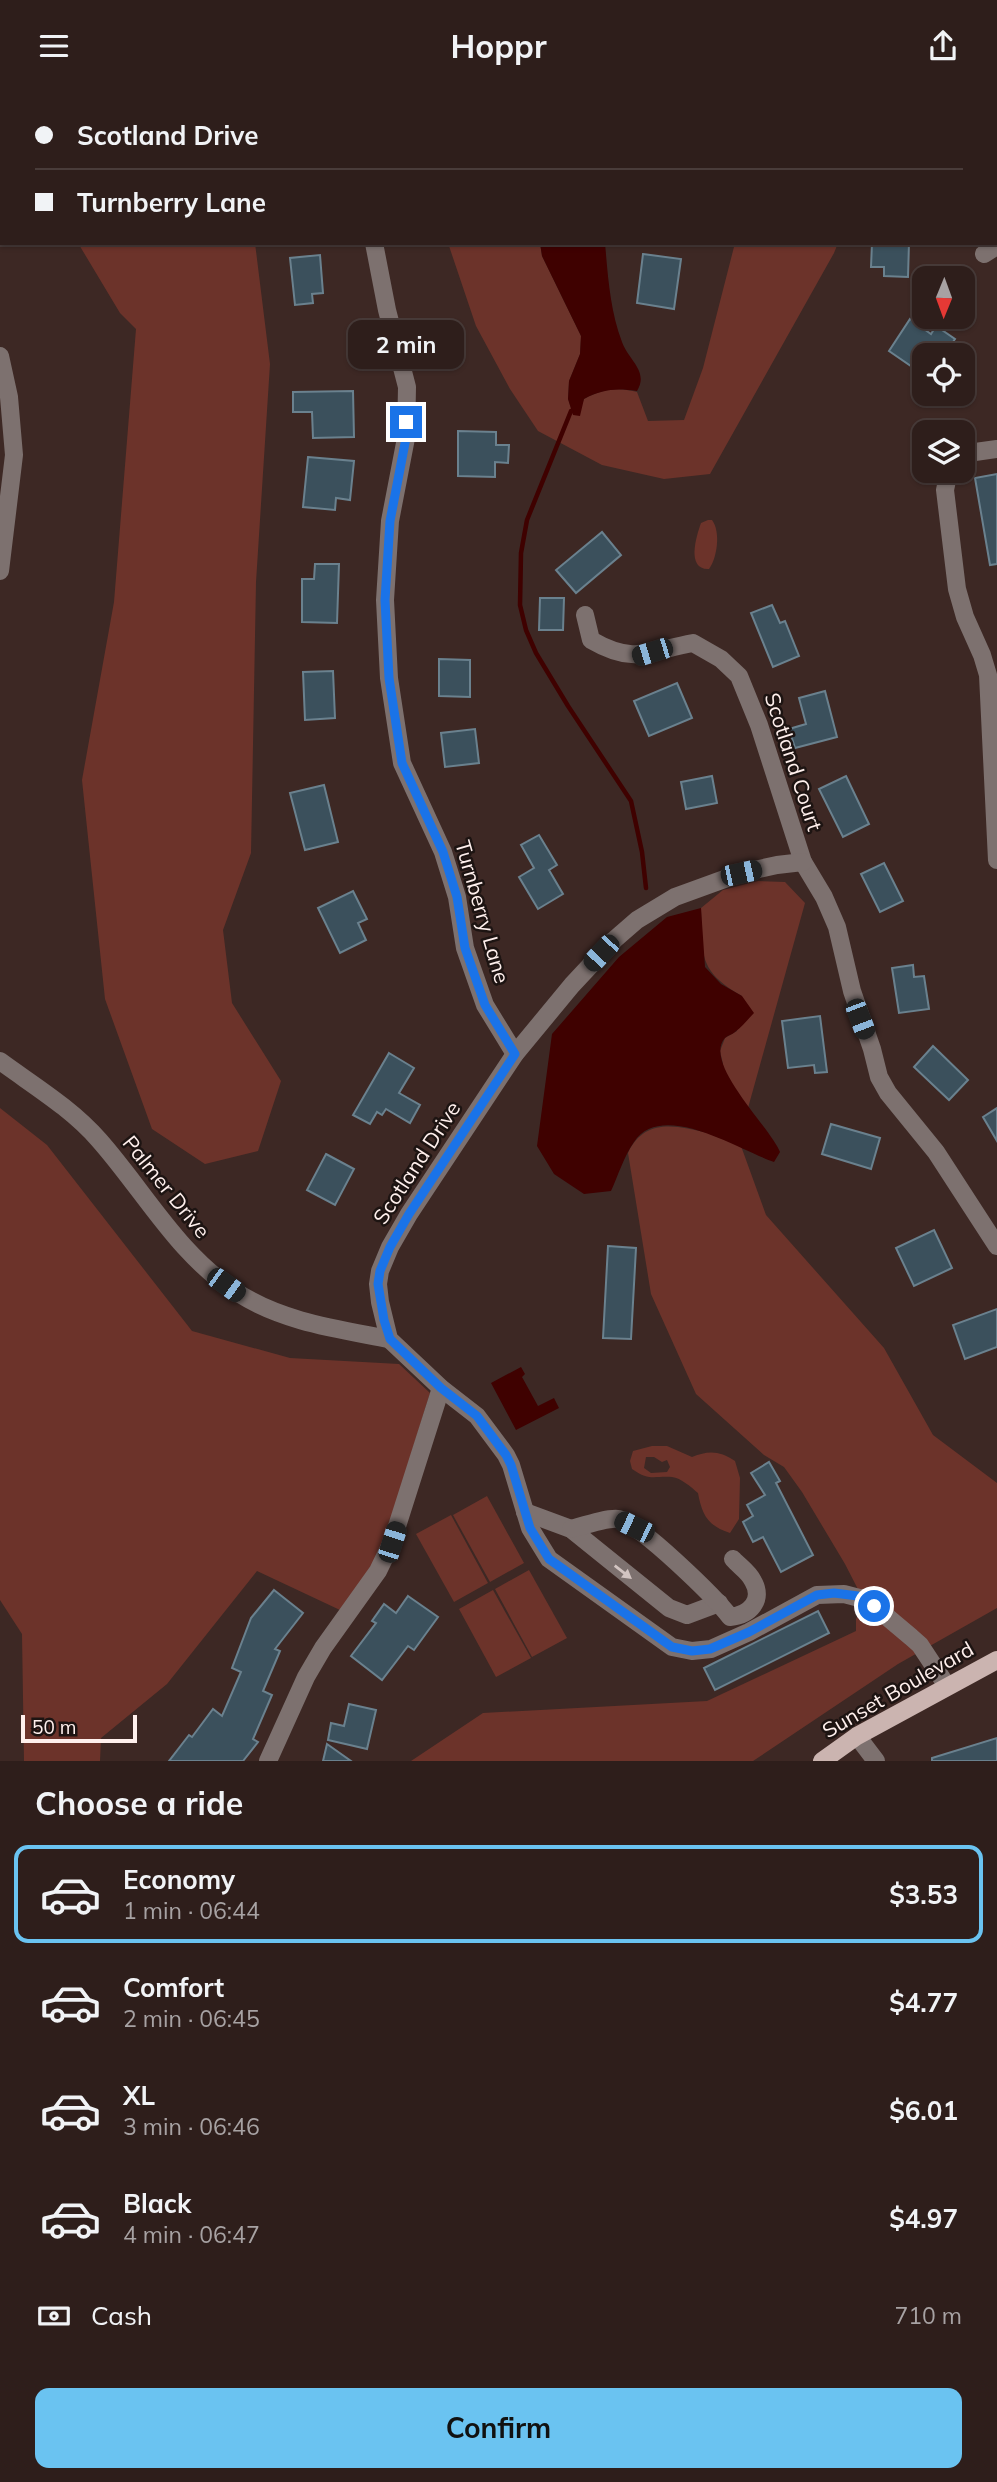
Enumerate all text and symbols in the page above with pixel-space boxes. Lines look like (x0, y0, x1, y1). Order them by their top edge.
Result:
text: Hoppr (451, 26, 546, 66)
icon: menu (35, 27, 73, 65)
icon: share (924, 27, 962, 65)
text: Scotland Drive (77, 119, 259, 152)
text: Turnberry Lane (77, 186, 266, 219)
north arrow (912, 266, 975, 329)
map controls (912, 266, 975, 483)
callout: 2 min (348, 321, 464, 369)
text: 2 min (376, 330, 436, 359)
button: locate (912, 343, 975, 406)
route end (390, 406, 422, 438)
button: layers (912, 420, 975, 483)
car (629, 636, 676, 668)
street label: Scotland Court (759, 689, 829, 834)
street label: Turnberry Lane (450, 837, 516, 986)
car (719, 858, 764, 888)
car (579, 930, 624, 976)
car (843, 996, 878, 1042)
street label: Scotland Drive (367, 1096, 466, 1229)
street label: Palmer Drive (118, 1130, 216, 1243)
car (203, 1264, 250, 1306)
car (611, 1508, 658, 1546)
car (376, 1519, 409, 1565)
one-way arrow (614, 1565, 632, 1579)
route start (858, 1590, 890, 1622)
street label: Sunset Boulevard (817, 1635, 978, 1743)
scale bar (21, 1712, 136, 1744)
text: 50 m (32, 1715, 76, 1739)
text: Choose a ride (35, 1783, 243, 1823)
icon: car (39, 1863, 102, 1926)
text: Economy (123, 1863, 235, 1896)
text: $3.53 (889, 1878, 958, 1911)
text: 1 min · 06:44 (123, 1896, 260, 1925)
icon: car (39, 1971, 102, 2034)
text: Comfort (123, 1971, 224, 2004)
text: $4.77 (889, 1986, 958, 2019)
text: 2 min · 06:45 (123, 2004, 260, 2033)
icon: car (39, 2079, 102, 2142)
text: XL (123, 2079, 155, 2112)
text: $6.01 (889, 2094, 958, 2127)
text: 3 min · 06:46 (123, 2112, 260, 2141)
icon: car (39, 2187, 102, 2250)
text: Black (123, 2187, 191, 2220)
text: $4.97 (889, 2202, 958, 2235)
text: 4 min · 06:47 (123, 2220, 260, 2249)
icon: cash (35, 2297, 73, 2335)
text: Cash (91, 2299, 152, 2332)
text: 710 m (894, 2301, 962, 2330)
button: Confirm (35, 2388, 962, 2468)

